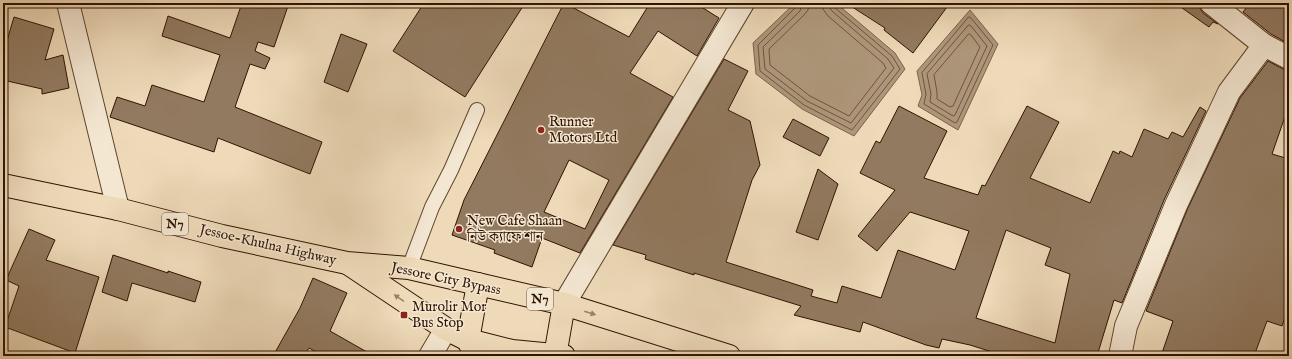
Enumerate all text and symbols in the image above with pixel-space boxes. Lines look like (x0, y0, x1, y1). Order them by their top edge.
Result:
place label: Runner Motors Ltd (549, 113, 618, 147)
marker: Runner Motors Ltd (536, 125, 546, 135)
place label: New Cafe Shaan নিউ ক্যাফে শান (466, 212, 563, 246)
road number: N7 (162, 213, 188, 235)
street label: Jessoe-Khulna Highway (196, 220, 338, 270)
marker: New Cafe Shaan নিউ ক্যাফে শান (454, 224, 464, 234)
street label: Jessore City Bypass (387, 258, 503, 299)
road number: N7 (527, 288, 553, 310)
one-way arrow (393, 294, 405, 301)
place label: Murolir Mor Bus Stop (412, 298, 486, 332)
marker: Murolir Mor Bus Stop (399, 310, 409, 320)
one-way arrow (584, 310, 596, 316)

